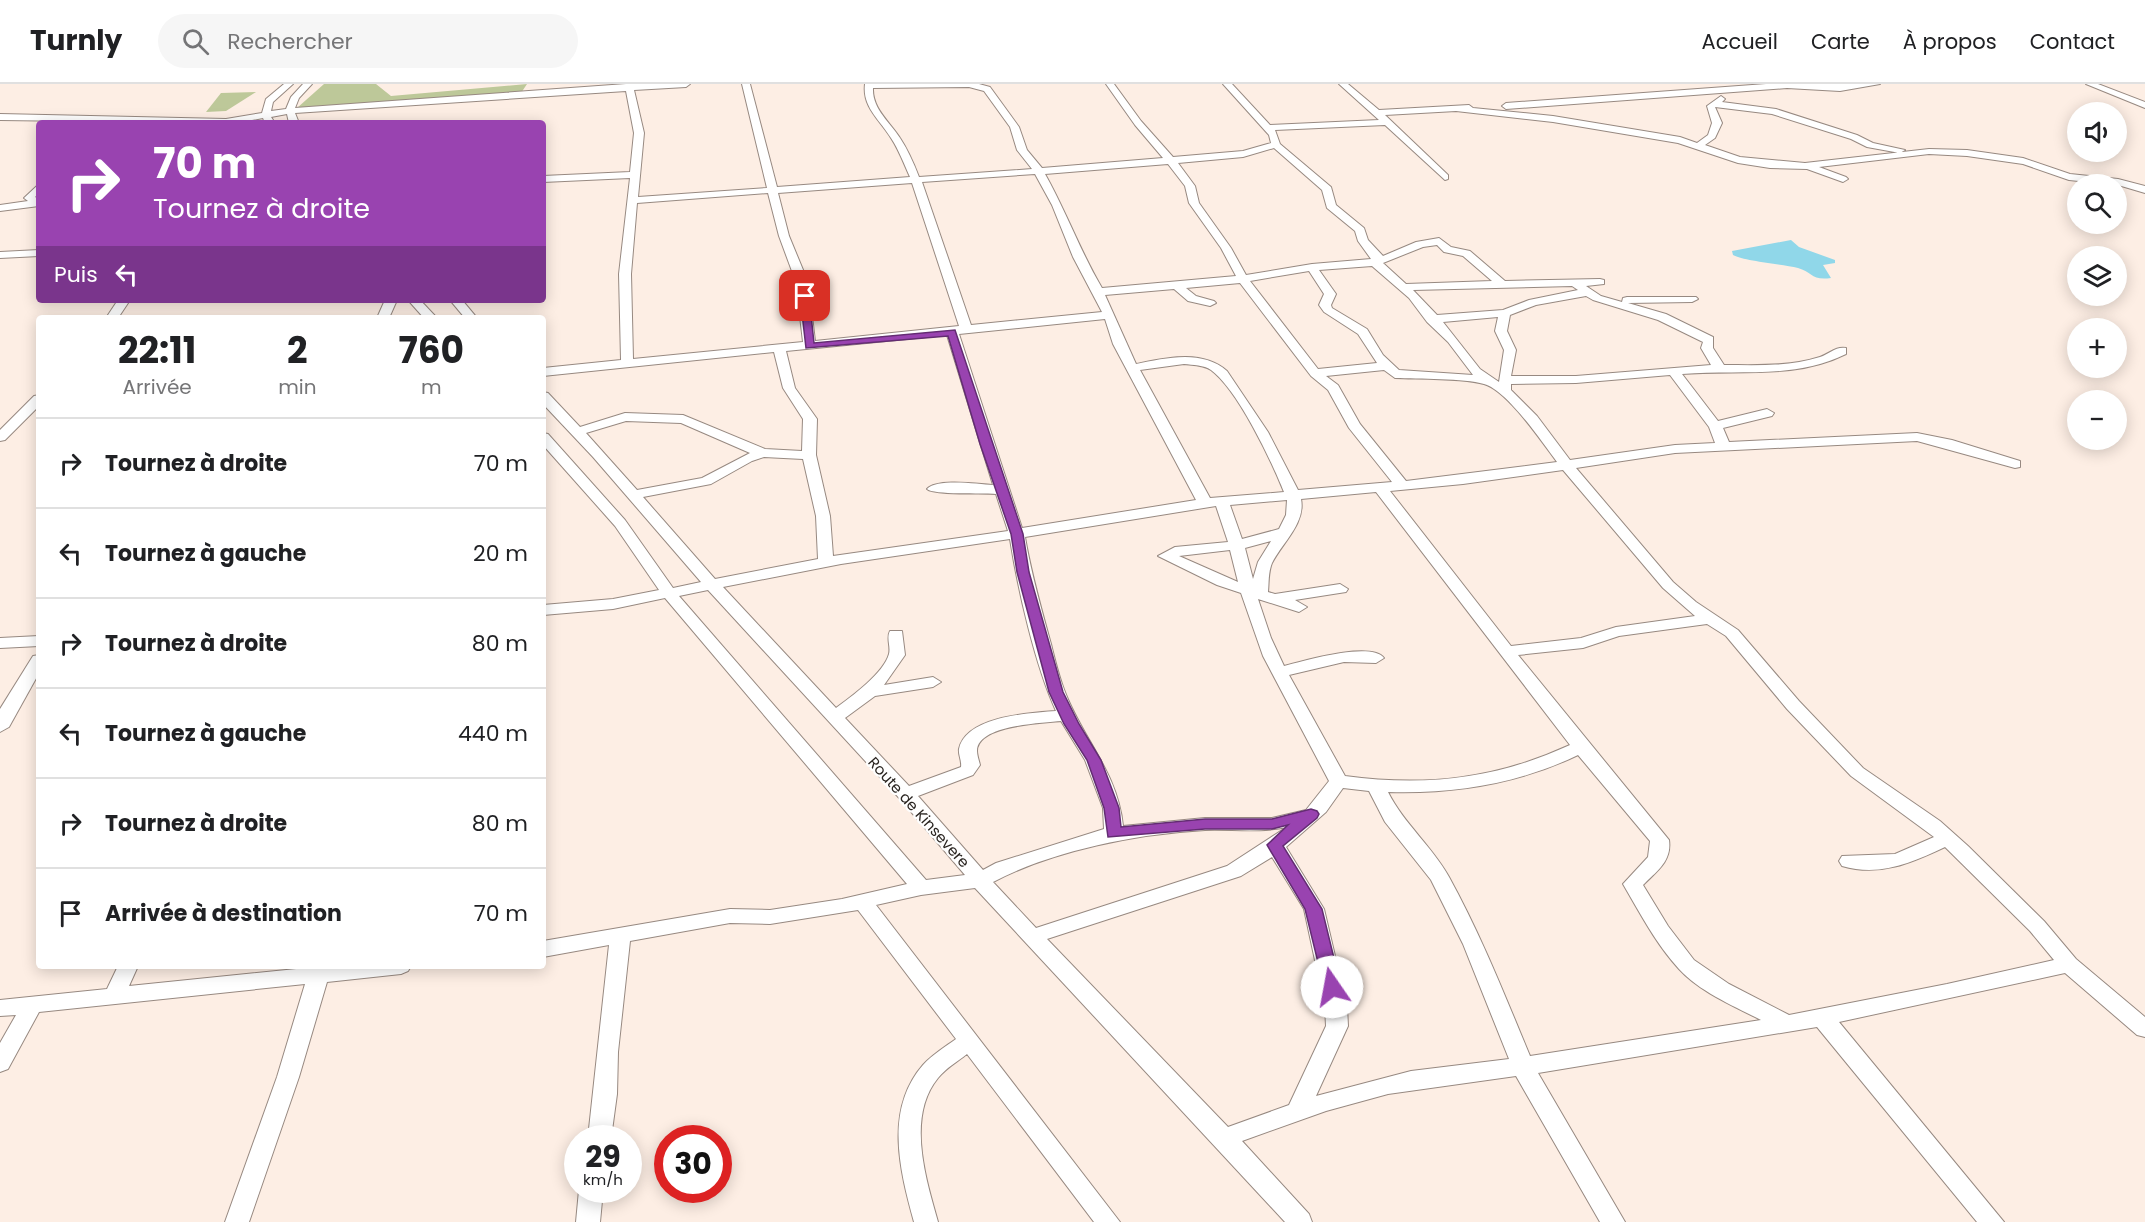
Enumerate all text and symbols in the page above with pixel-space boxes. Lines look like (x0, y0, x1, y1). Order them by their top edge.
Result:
search box (158, 14, 578, 68)
text: Turnly (30, 21, 122, 60)
icon: search (179, 25, 212, 58)
text: Rechercher (227, 26, 353, 57)
text: Accueil (1701, 27, 1778, 56)
text: Carte (1811, 27, 1870, 56)
text: À propos (1903, 27, 1997, 56)
text: Contact (2030, 27, 2115, 56)
map controls (2067, 102, 2127, 450)
button: sound (2067, 102, 2127, 162)
text: 70 m (153, 134, 256, 193)
icon: right (54, 144, 132, 222)
button: search (2067, 174, 2127, 234)
text: Tournez à droite (153, 190, 370, 227)
button: layers (2067, 246, 2127, 306)
icon: left (110, 258, 143, 291)
text: Puis (54, 259, 98, 290)
pin (779, 270, 830, 321)
icon: arrive (788, 279, 821, 312)
button: + (2067, 318, 2127, 378)
text: 22:11 (118, 325, 196, 376)
text: 2 (287, 325, 308, 376)
text: 760 (398, 325, 464, 376)
text: Arrivée (122, 373, 192, 401)
text: min (278, 373, 317, 401)
text: m (421, 373, 442, 401)
button: − (2067, 390, 2127, 450)
icon: right (54, 447, 87, 480)
text: Tournez à droite (105, 448, 287, 479)
text: 70 m (474, 448, 528, 479)
icon: left (54, 537, 87, 570)
text: Tournez à gauche (105, 538, 306, 569)
text: 20 m (473, 538, 528, 569)
icon: right (54, 627, 87, 660)
text: Tournez à droite (105, 628, 287, 659)
text: 80 m (472, 628, 528, 659)
icon: left (54, 717, 87, 750)
text: Tournez à gauche (105, 718, 306, 749)
text: 440 m (458, 718, 528, 749)
street label: Route de Kinsevere (864, 752, 974, 872)
icon: right (54, 807, 87, 840)
text: Tournez à droite (105, 808, 287, 839)
text: 80 m (472, 808, 528, 839)
icon: arrive (54, 897, 87, 930)
text: Arrivée à destination (105, 898, 342, 929)
text: 70 m (474, 898, 528, 929)
position arrow (1300, 955, 1364, 1019)
speed limit sign: 30 (654, 1125, 732, 1203)
text: 29 (585, 1135, 621, 1178)
text: km/h (583, 1169, 623, 1190)

